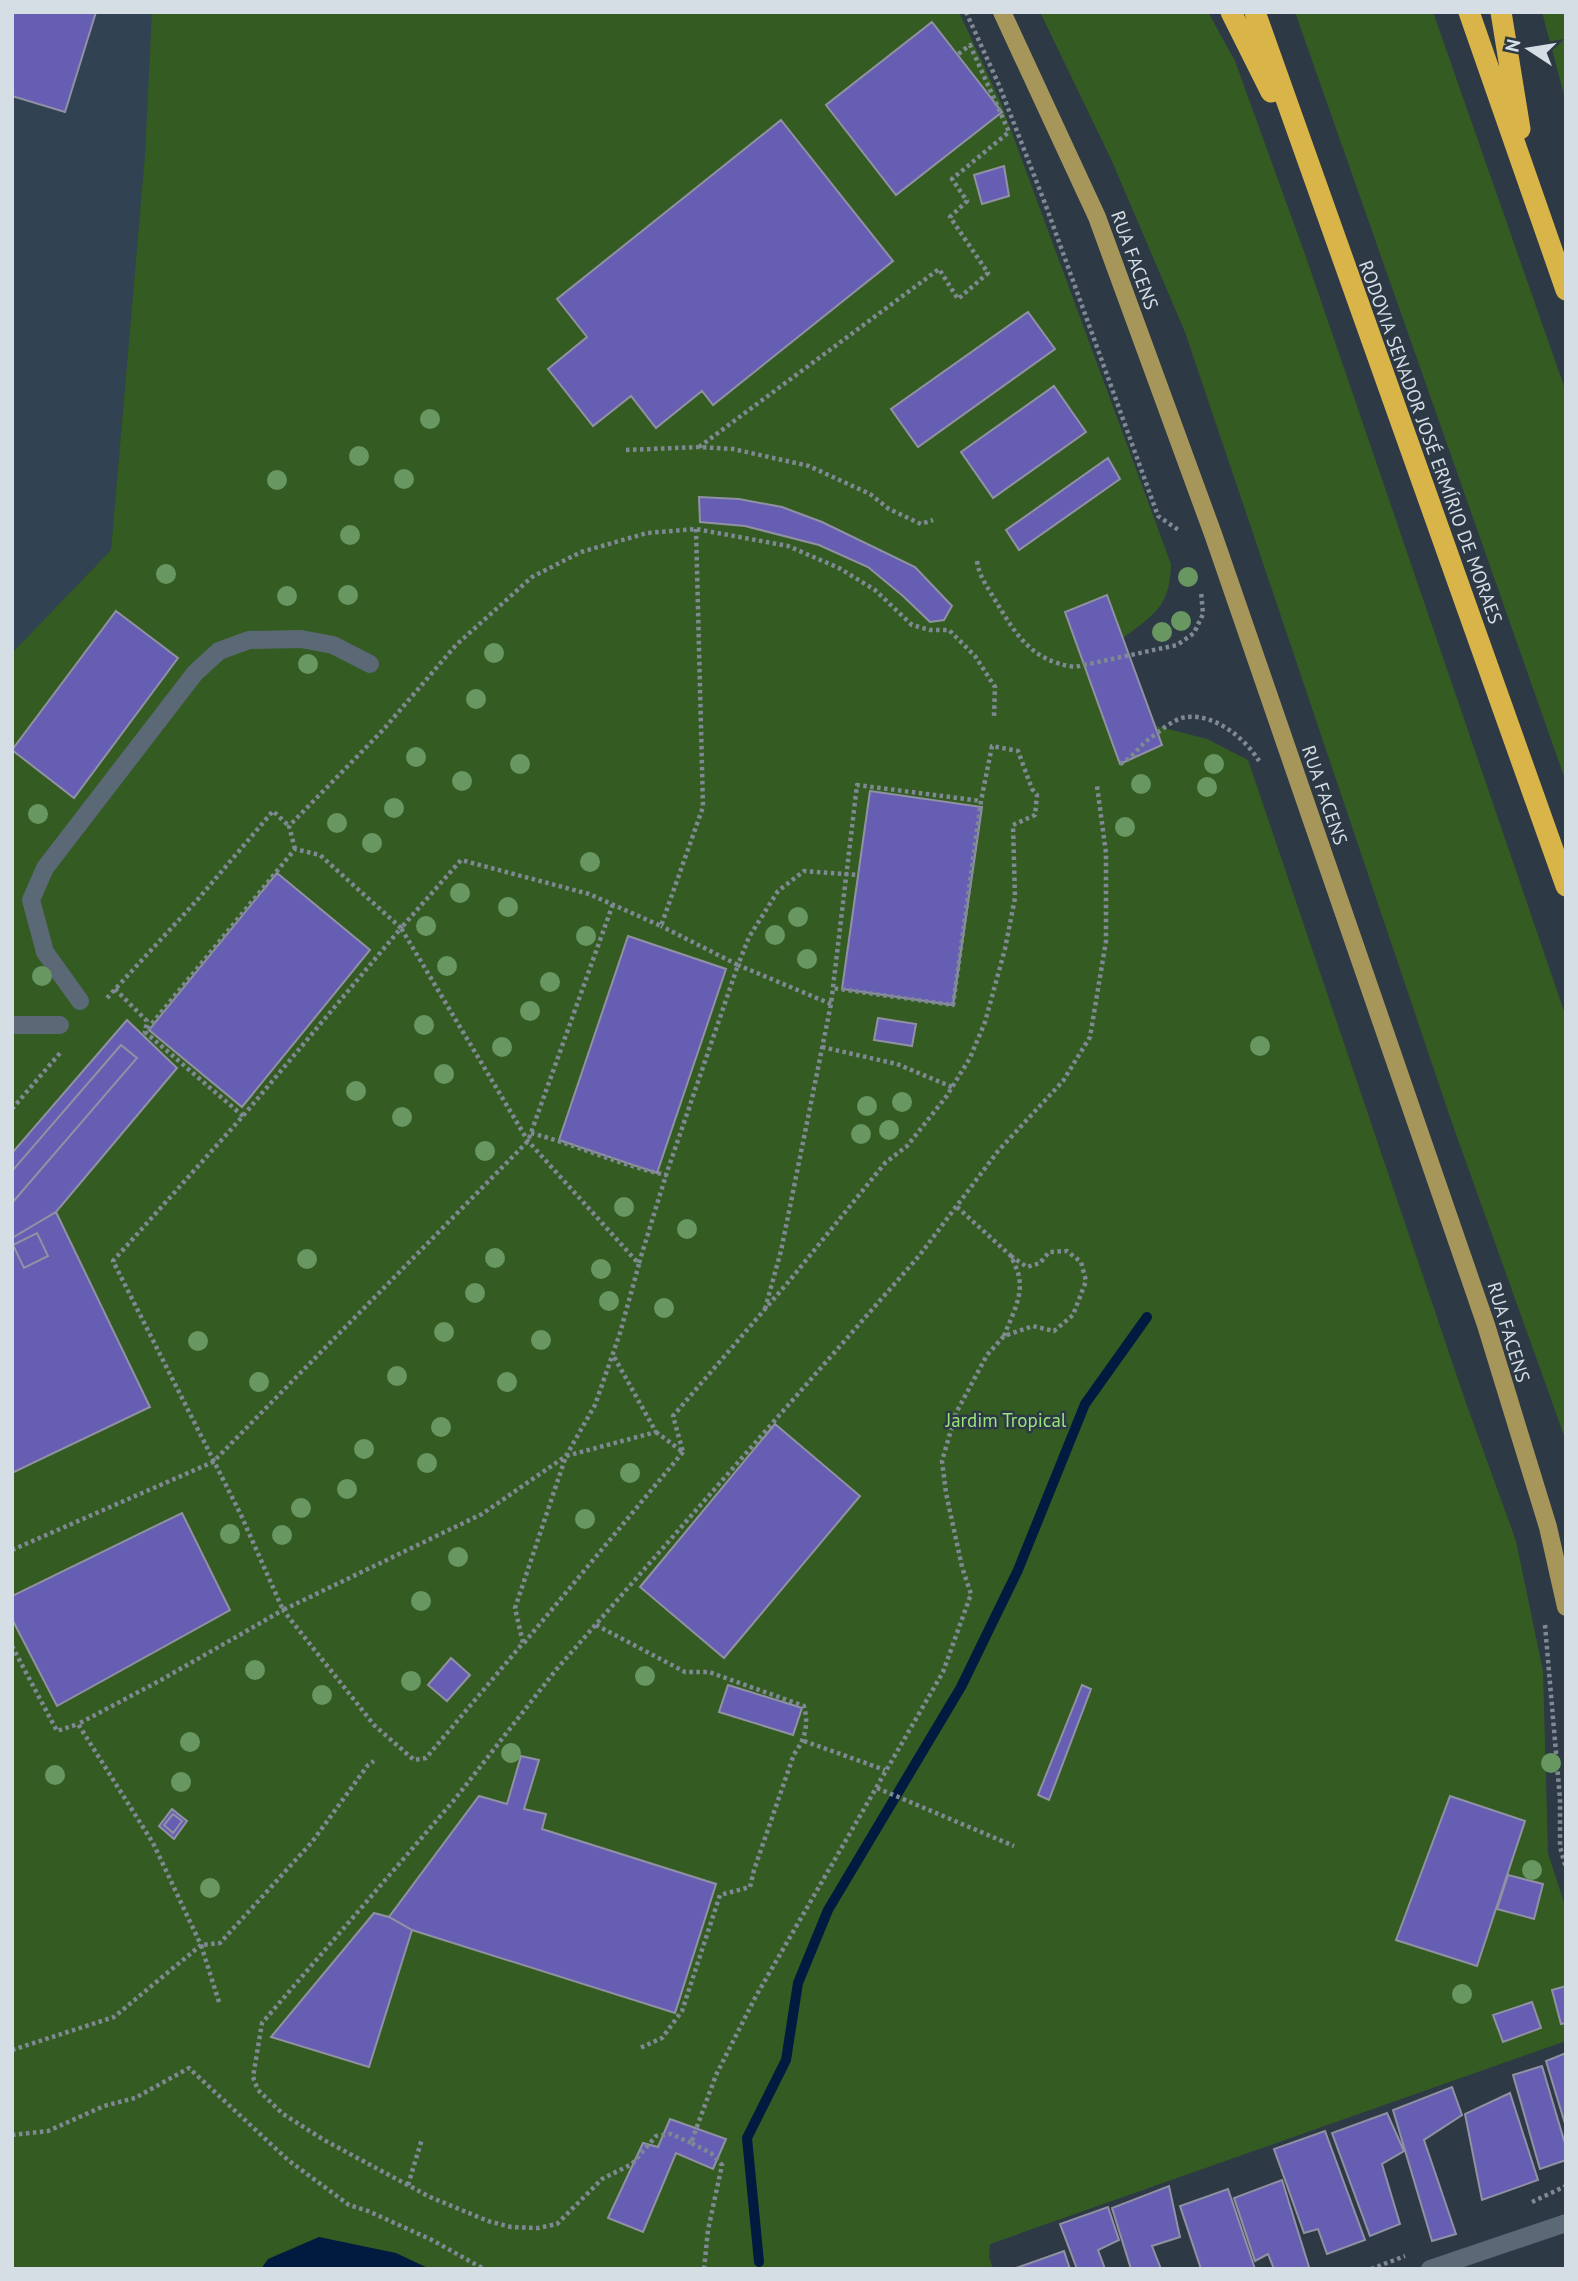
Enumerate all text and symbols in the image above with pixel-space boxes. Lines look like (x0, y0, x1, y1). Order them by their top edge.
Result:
north arrow (1494, 14, 1564, 84)
text: N (1499, 37, 1525, 54)
street label: RUA FACENS (1106, 207, 1164, 313)
street label: RODOVIA SENADOR JOSÉ ERMÍRIO DE MORAES (1354, 257, 1508, 627)
street label: RUA FACENS (1297, 742, 1353, 848)
street label: RUA FACENS (1482, 1279, 1536, 1385)
park label: Jardim Tropical (945, 1408, 1067, 1432)

